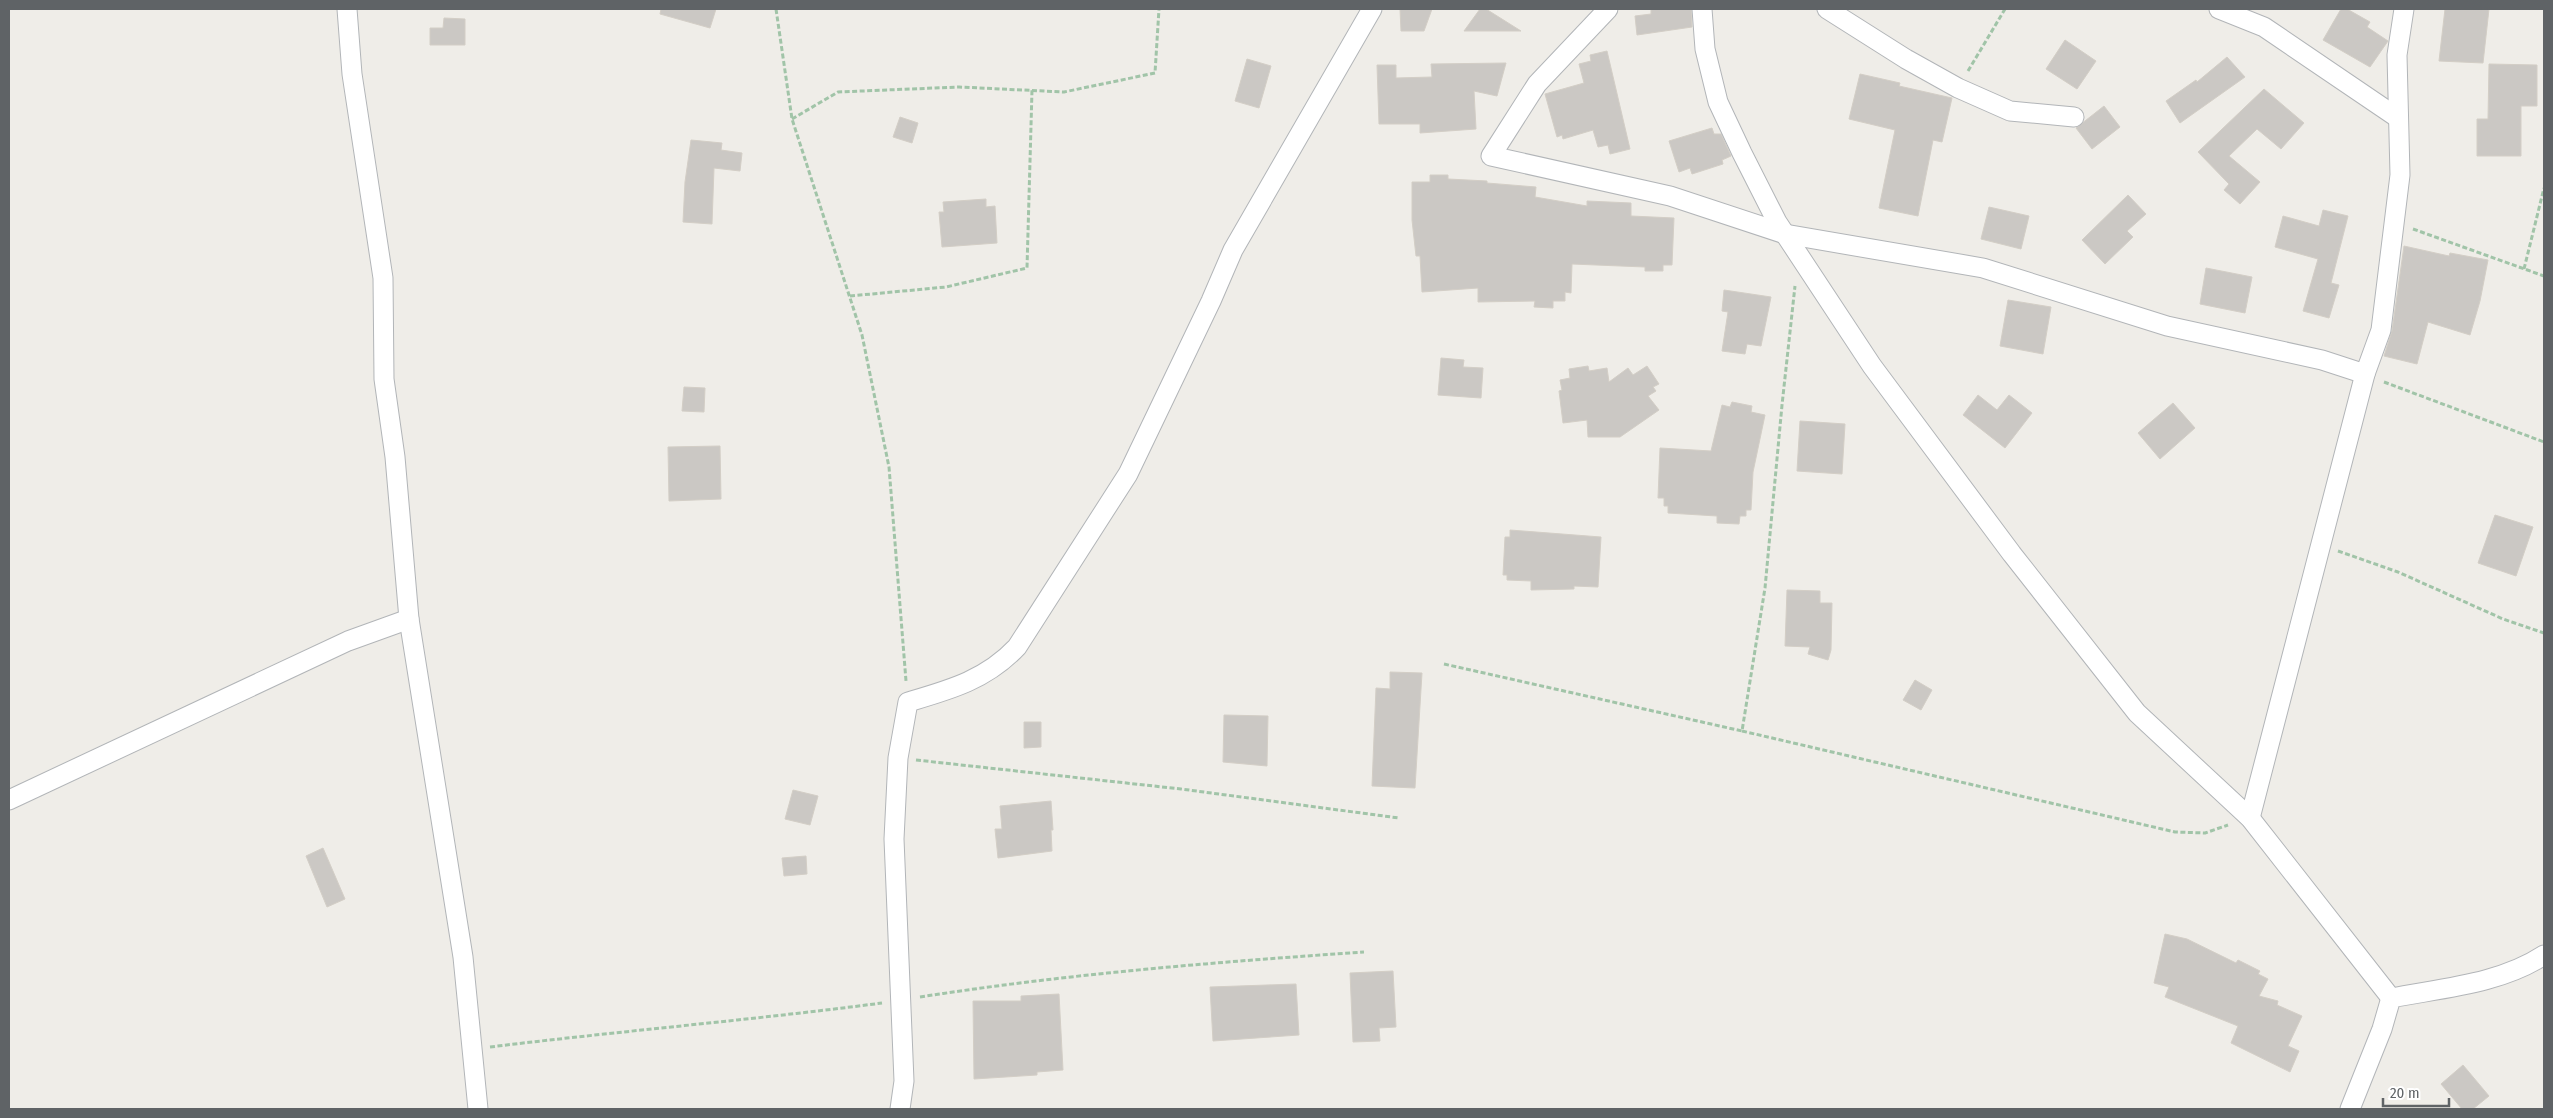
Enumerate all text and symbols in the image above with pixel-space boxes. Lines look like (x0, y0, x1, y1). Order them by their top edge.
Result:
scale bar (2383, 1076, 2449, 1108)
text: 20 m (2390, 1084, 2420, 1102)

